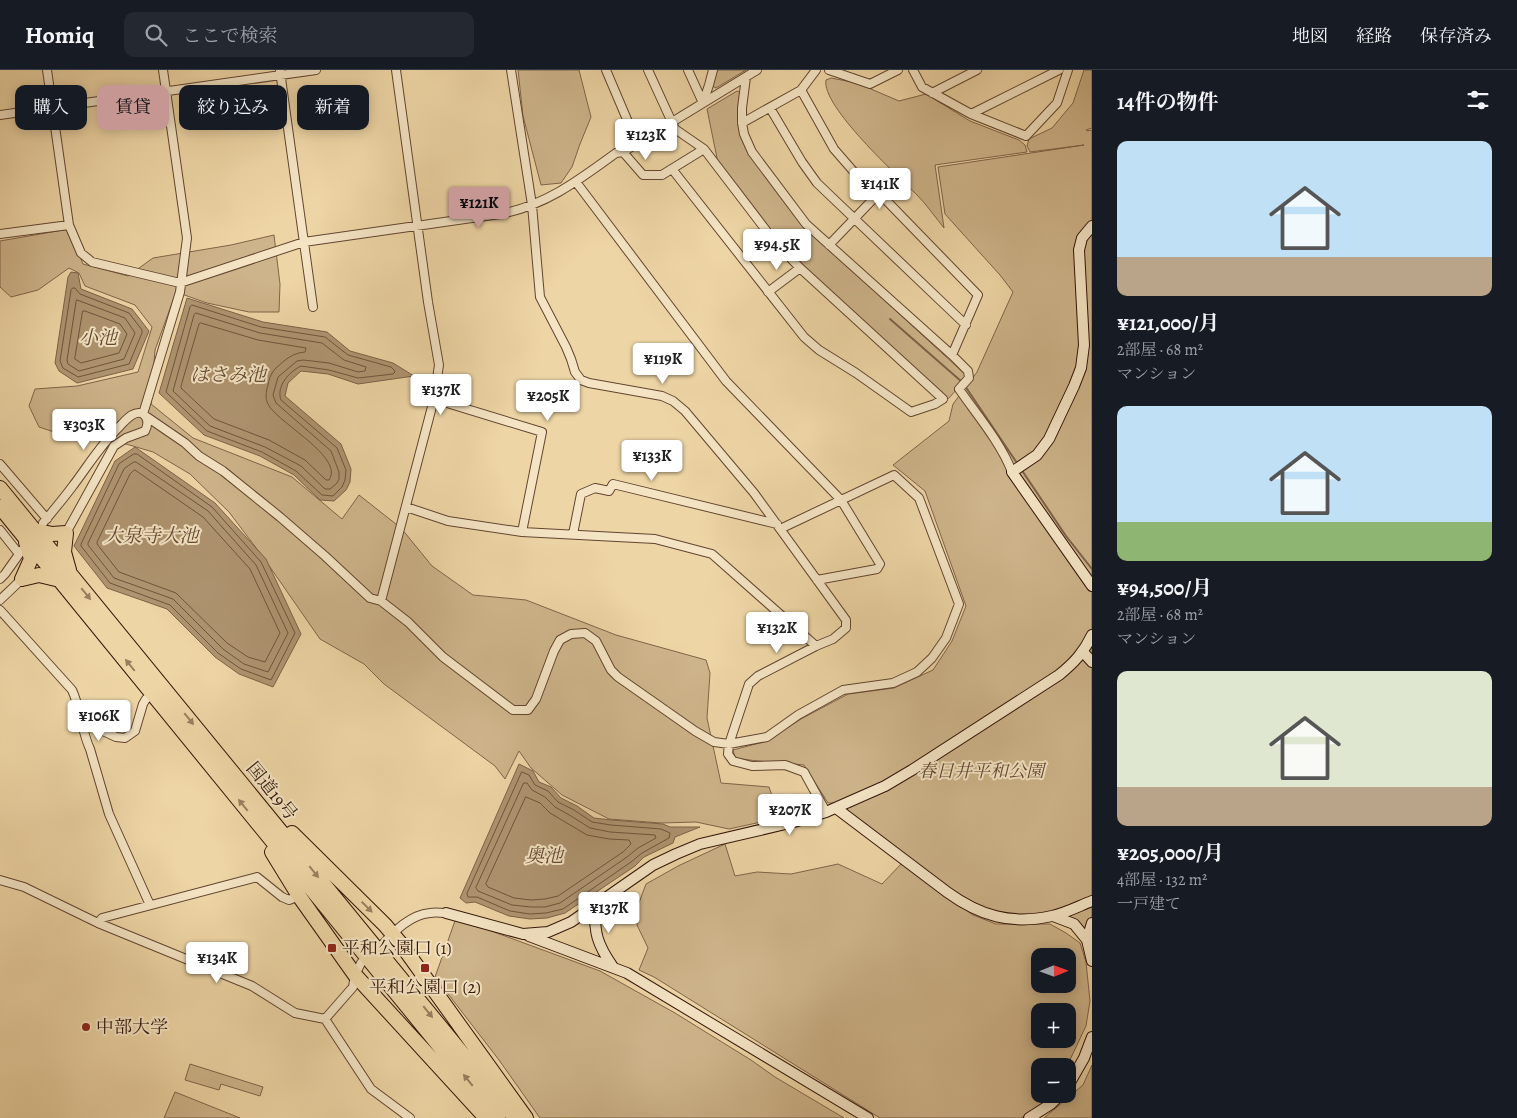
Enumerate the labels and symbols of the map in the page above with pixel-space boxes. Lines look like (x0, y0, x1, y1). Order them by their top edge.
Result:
pin: ¥123K (611, 118, 681, 161)
pin: ¥141K (845, 168, 915, 210)
pin: ¥121K (444, 186, 514, 229)
pin: ¥94.5K (736, 228, 818, 271)
water label: 小池 (79, 325, 119, 351)
pin: ¥119K (628, 342, 698, 385)
water label: はさみ池 (190, 362, 268, 388)
pin: ¥137K (406, 374, 476, 416)
pin: ¥205K (513, 380, 583, 422)
pin: ¥303K (49, 408, 119, 451)
pin: ¥133K (617, 440, 687, 482)
water label: 大泉寺大池 (103, 523, 200, 549)
one-way arrow (81, 587, 92, 600)
pin: ¥132K (742, 612, 812, 654)
one-way arrow (124, 659, 135, 672)
pin: ¥106K (64, 700, 134, 742)
one-way arrow (184, 713, 195, 726)
street label: 国道19号 (241, 757, 303, 825)
park label: 春日井平和公園 (918, 759, 1047, 783)
pin: ¥207K (755, 794, 825, 836)
one-way arrow (238, 799, 249, 812)
water label: 奥池 (525, 843, 565, 869)
one-way arrow (309, 866, 320, 879)
pin: ¥137K (574, 892, 644, 934)
one-way arrow (361, 901, 373, 913)
place label: 平和公園口 (1) (342, 936, 452, 960)
pin: ¥134K (182, 942, 252, 984)
marker: 平和公園口 (1) (326, 942, 338, 954)
north arrow (1031, 948, 1076, 992)
marker: 平和公園口 (2) (419, 962, 431, 974)
place label: 平和公園口 (2) (369, 975, 481, 999)
one-way arrow (422, 1005, 433, 1018)
place label: 中部大学 (96, 1015, 168, 1039)
marker: 中部大学 (80, 1021, 92, 1033)
one-way arrow (462, 1074, 473, 1087)

